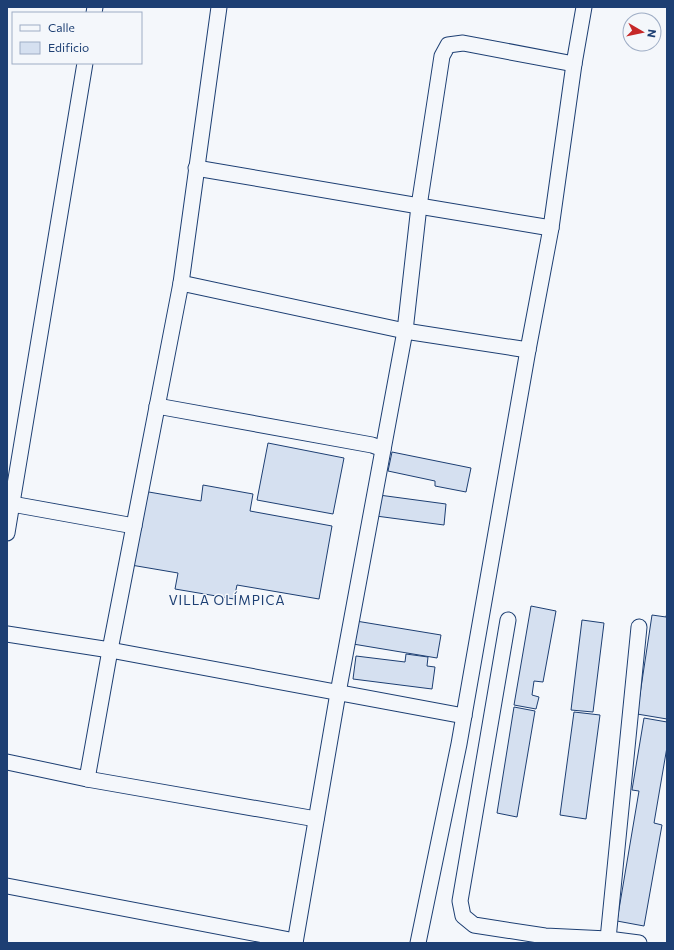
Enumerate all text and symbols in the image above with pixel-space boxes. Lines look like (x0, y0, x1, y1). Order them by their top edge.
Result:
legend (12, 12, 142, 64)
north arrow (622, 12, 662, 52)
text: Calle (48, 20, 75, 34)
text: N (645, 29, 659, 39)
text: Edificio (48, 40, 89, 54)
district label: VILLA OLÍMPICA (169, 591, 285, 608)

